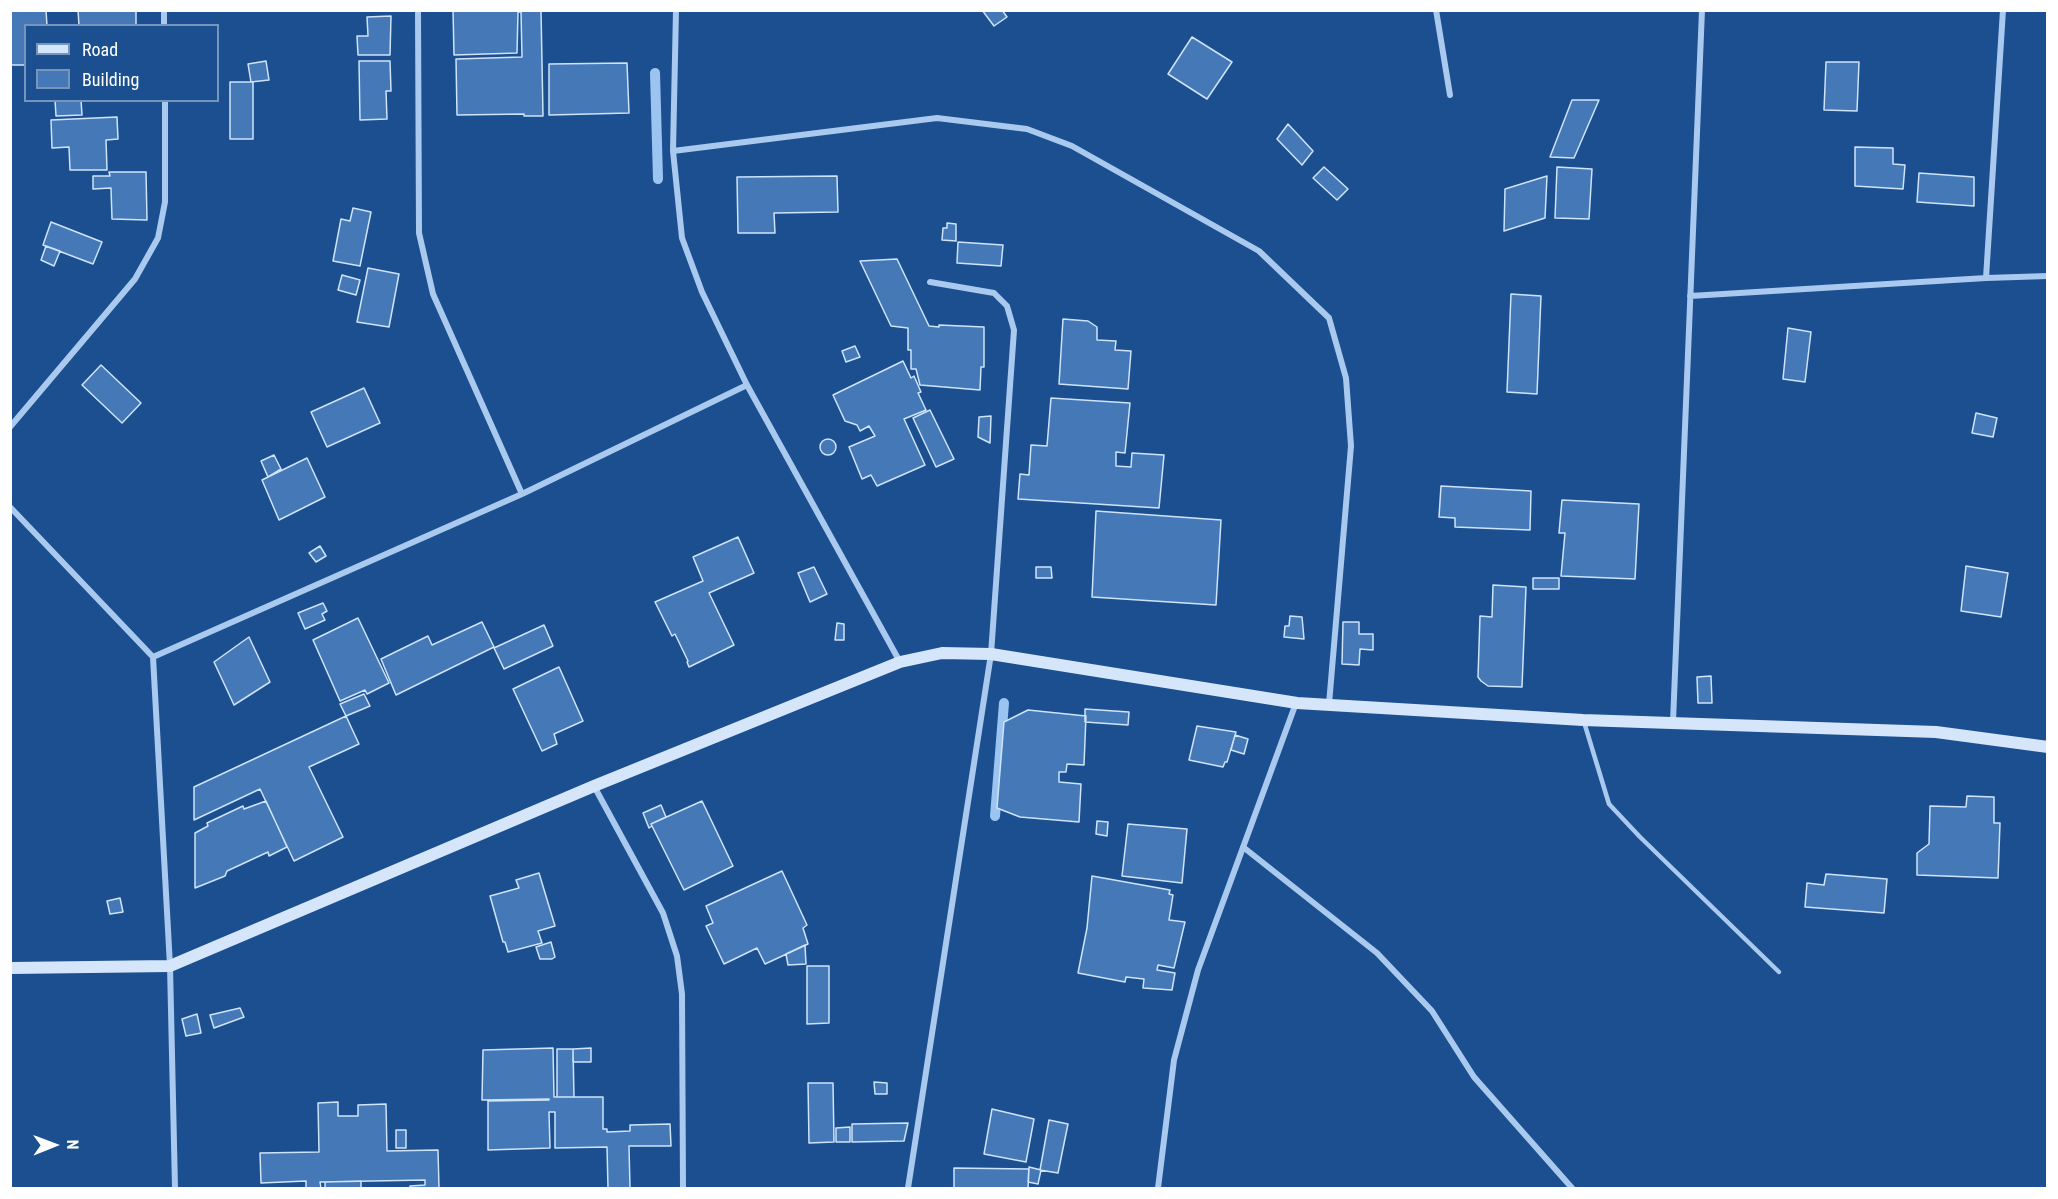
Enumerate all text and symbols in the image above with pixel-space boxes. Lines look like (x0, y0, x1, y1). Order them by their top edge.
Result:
legend (24, 24, 219, 102)
text: Road (82, 39, 118, 60)
text: Building (82, 69, 139, 90)
north arrow (24, 1115, 84, 1175)
text: N (63, 1140, 82, 1150)

